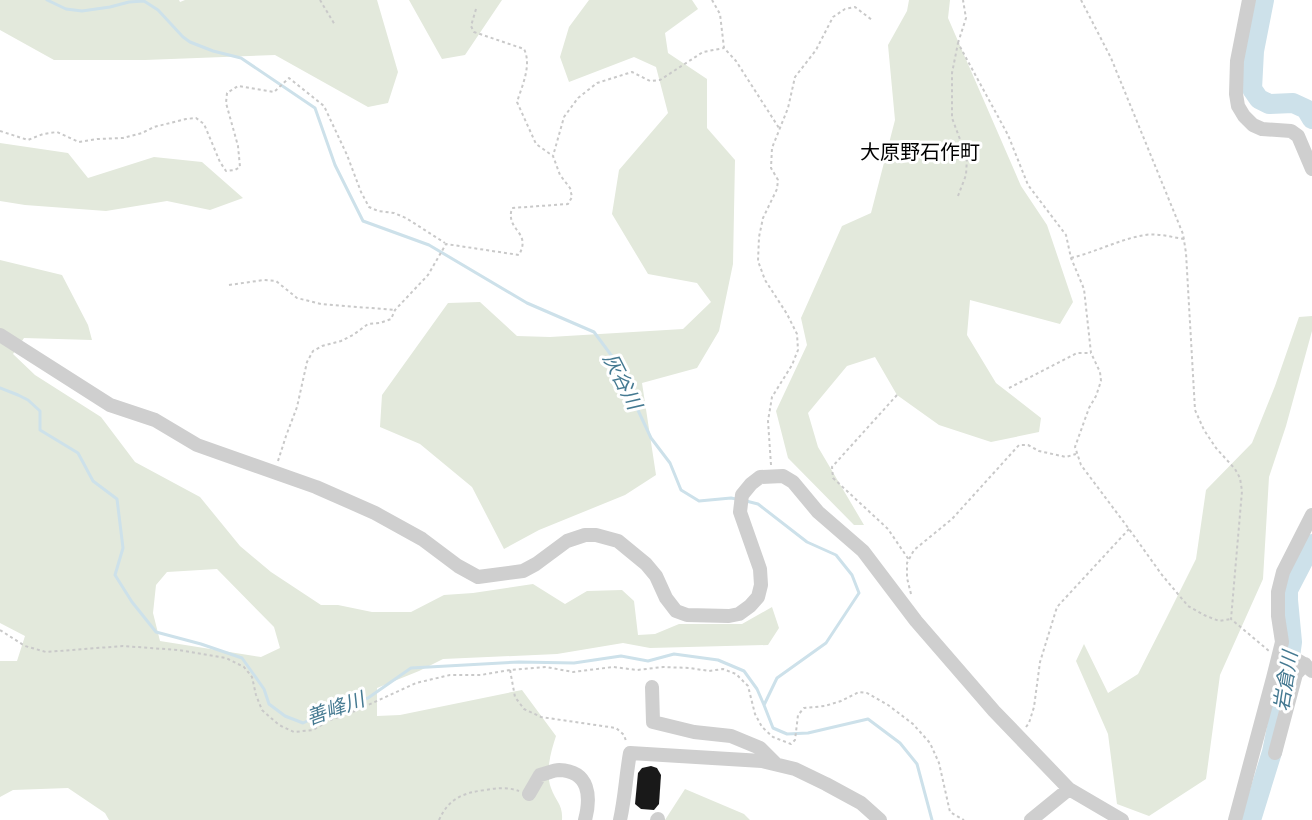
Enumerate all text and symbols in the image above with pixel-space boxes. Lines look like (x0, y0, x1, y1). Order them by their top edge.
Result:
district label: 大原野石作町 (860, 140, 980, 163)
water label: 灰谷川 (599, 349, 648, 415)
water label: 岩倉川 (1269, 648, 1301, 712)
water label: 善峰川 (303, 686, 369, 729)

